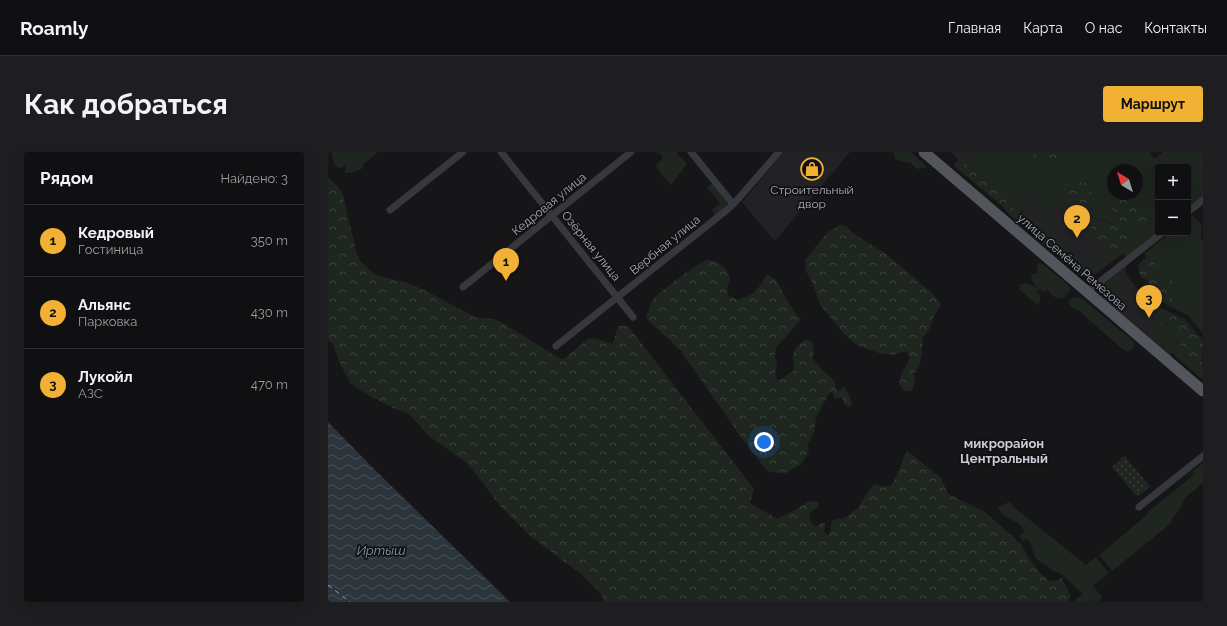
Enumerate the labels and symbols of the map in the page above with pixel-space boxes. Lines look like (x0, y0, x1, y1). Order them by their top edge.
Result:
shop icon: Строительный двор (799, 156, 825, 182)
north arrow (1107, 164, 1143, 200)
street label: Кедровая улица (509, 170, 589, 238)
place label: Строительный двор (770, 183, 854, 211)
pin: 2 (1064, 205, 1090, 238)
street label: Озёрная улица (559, 208, 623, 284)
street label: улица Семёна Ремезова (1015, 211, 1129, 313)
street label: Вербная улица (627, 212, 703, 278)
pin: 1 (493, 248, 519, 281)
pin: 3 (1136, 285, 1162, 318)
your location (754, 432, 774, 452)
district label: микрорайон Центральный (960, 436, 1048, 466)
water label: Иртыш (357, 543, 406, 558)

